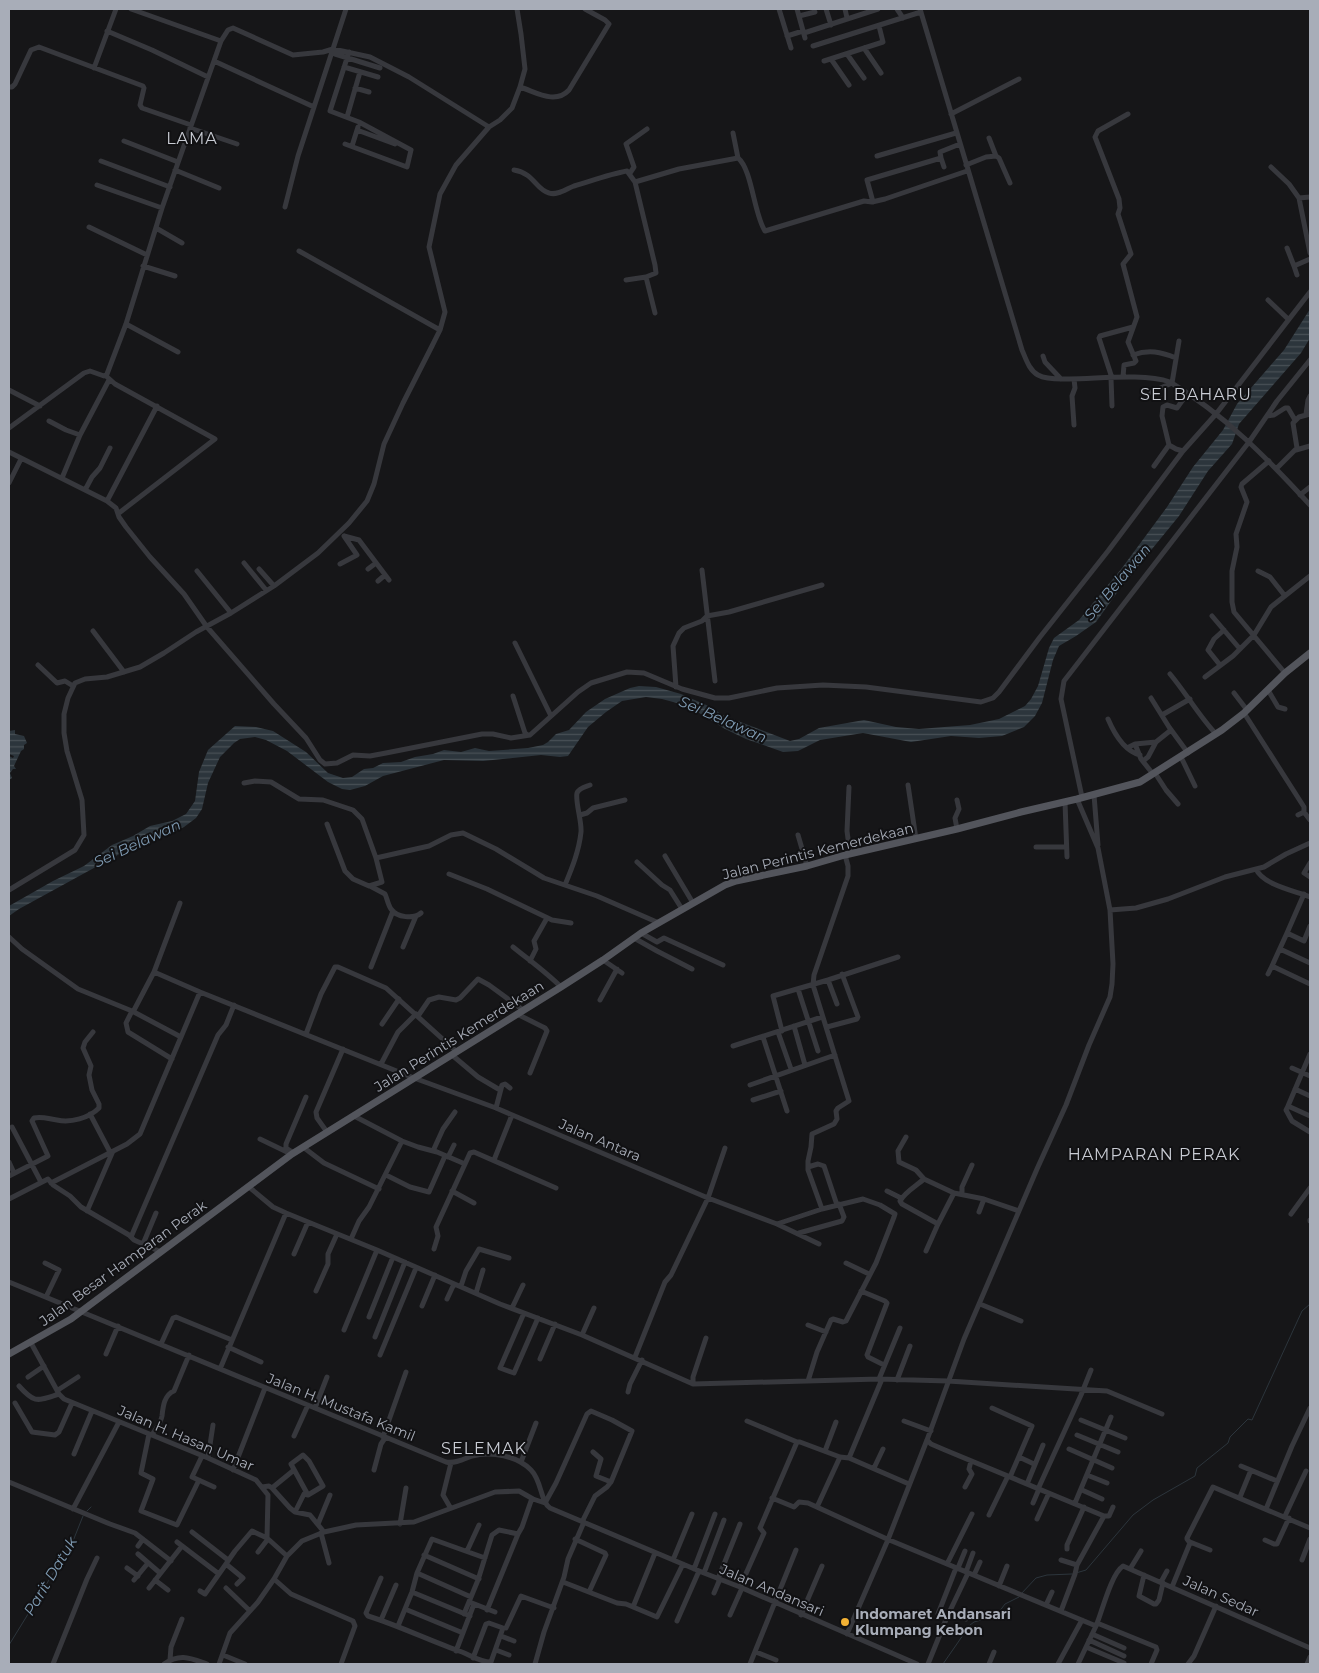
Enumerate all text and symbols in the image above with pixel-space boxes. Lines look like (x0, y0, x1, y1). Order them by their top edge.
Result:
district label: LAMA (166, 129, 218, 148)
district label: SEI BAHARU (1140, 385, 1252, 404)
water label: Sei Belawan (1079, 540, 1155, 624)
water label: Sei Belawan (676, 691, 770, 747)
water label: Sei Belawan (90, 815, 184, 871)
street label: Jalan Perintis Kemerdekaan (720, 819, 915, 884)
street label: Jalan Perintis Kemerdekaan (370, 976, 547, 1096)
street label: Jalan Antara (556, 1114, 644, 1165)
district label: HAMPARAN PERAK (1068, 1145, 1240, 1164)
street label: Jalan Besar Hamparan Perak (35, 1196, 211, 1330)
street label: Jalan H. Mustafa Kamil (263, 1369, 418, 1445)
street label: Jalan H. Hasan Umar (114, 1401, 257, 1475)
district label: SELEMAK (441, 1439, 527, 1458)
water label: Parit Datuk (19, 1532, 81, 1619)
street label: Jalan Andansari (716, 1560, 827, 1620)
street label: Jalan Sedar (1179, 1571, 1262, 1621)
place label: Indomaret Andansari Klumpang Kebon (855, 1605, 1011, 1639)
marker: Indomaret Andansari Klumpang Kebon (839, 1616, 851, 1628)

